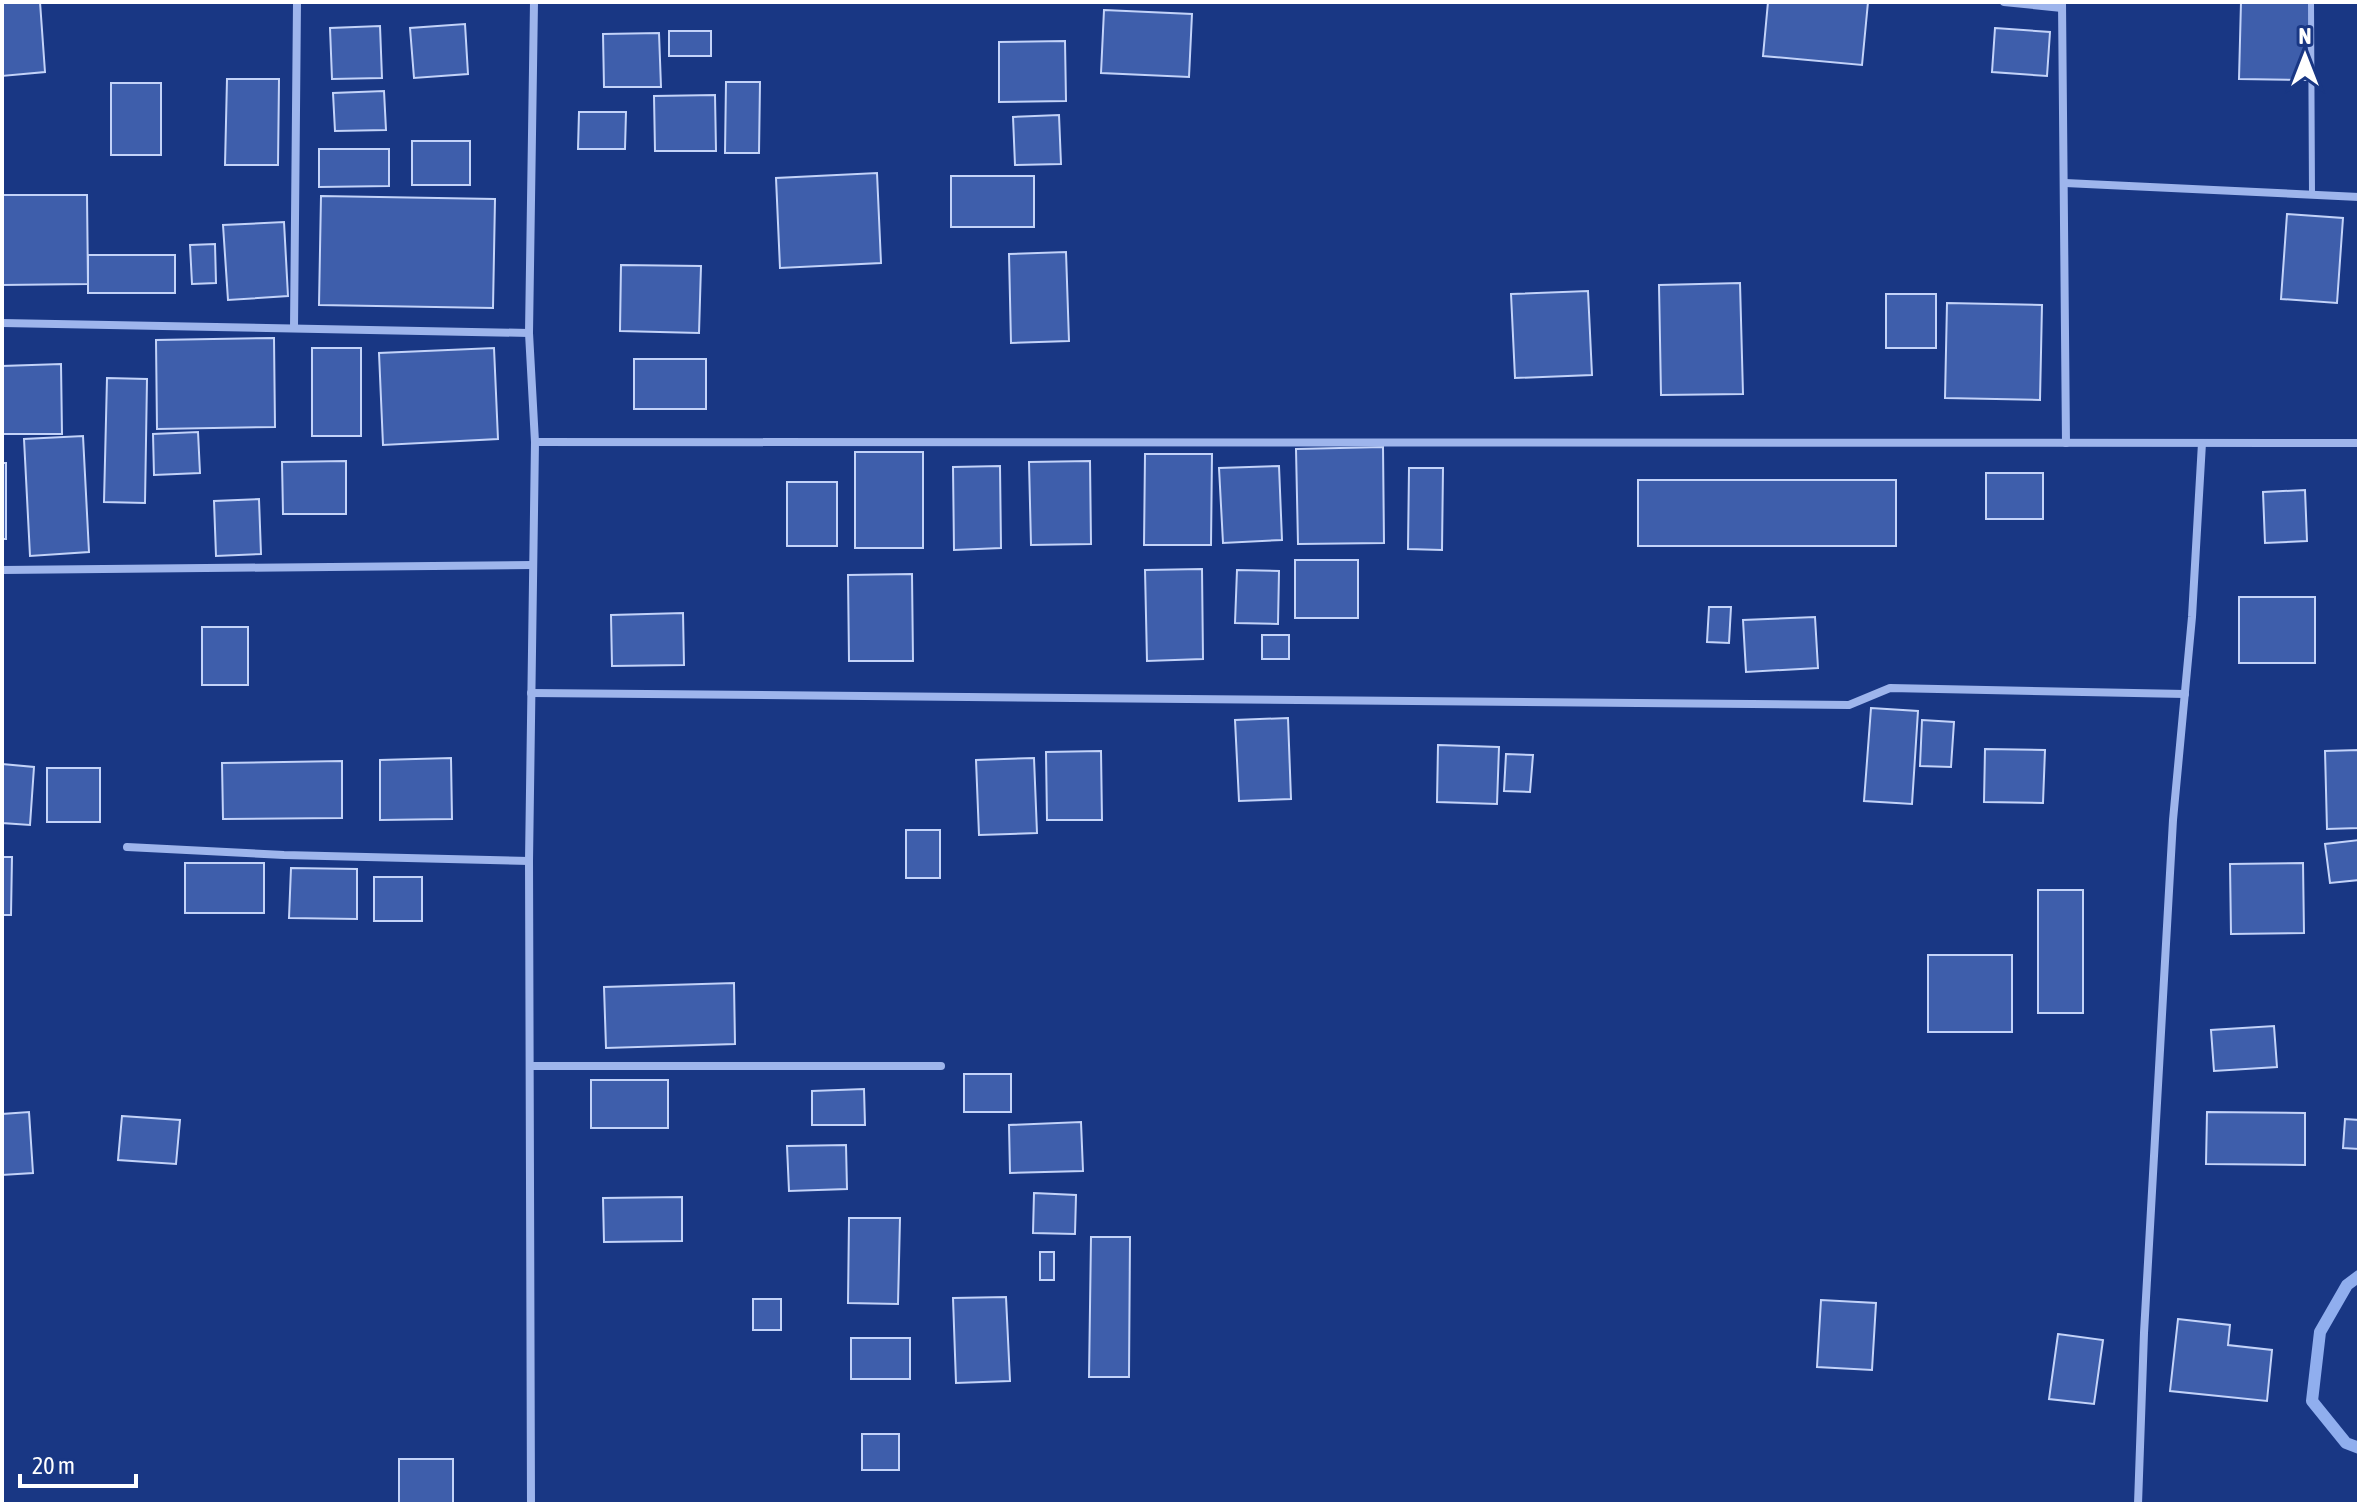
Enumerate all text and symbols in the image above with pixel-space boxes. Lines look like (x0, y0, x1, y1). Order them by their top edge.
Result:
north arrow (2265, 16, 2345, 96)
text: N (2299, 23, 2311, 49)
scale bar (20, 1438, 136, 1488)
text: 20 m (32, 1452, 75, 1479)

